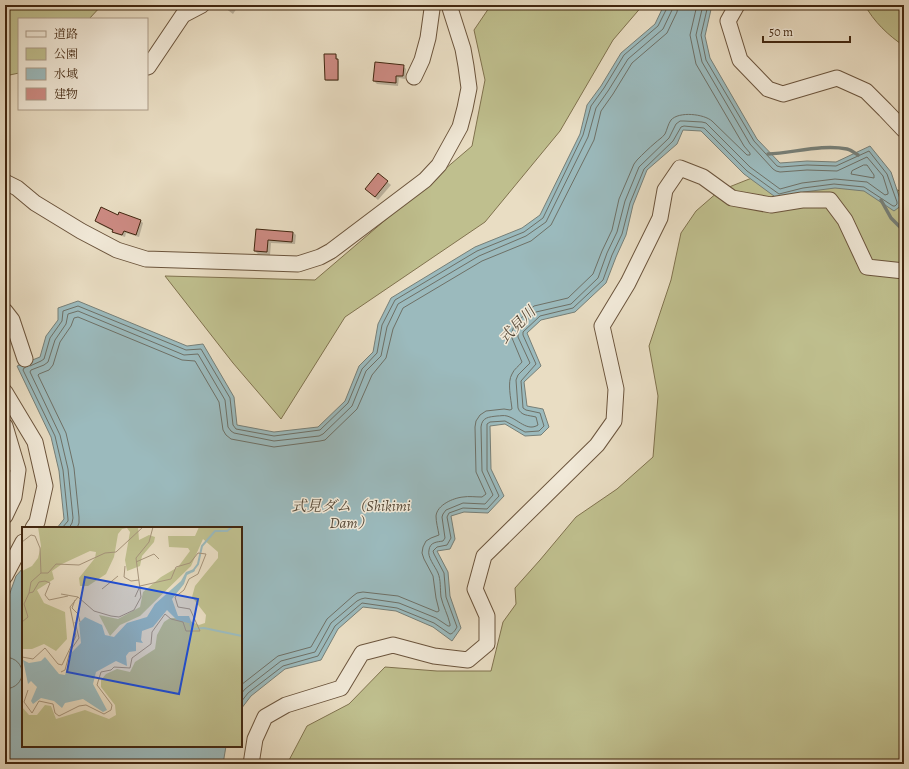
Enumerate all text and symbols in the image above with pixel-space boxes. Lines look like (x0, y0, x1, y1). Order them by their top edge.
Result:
legend (18, 18, 148, 110)
scale bar (763, 18, 850, 44)
text: 50 m (769, 24, 793, 40)
text: 道路 (54, 26, 78, 42)
text: 公園 (54, 46, 78, 62)
text: 水域 (54, 66, 78, 82)
text: 建物 (54, 86, 78, 102)
water label: 式見川 (494, 301, 541, 348)
water label: 式見ダム（Shikimi Dam） (291, 496, 411, 533)
inset map (22, 527, 242, 747)

